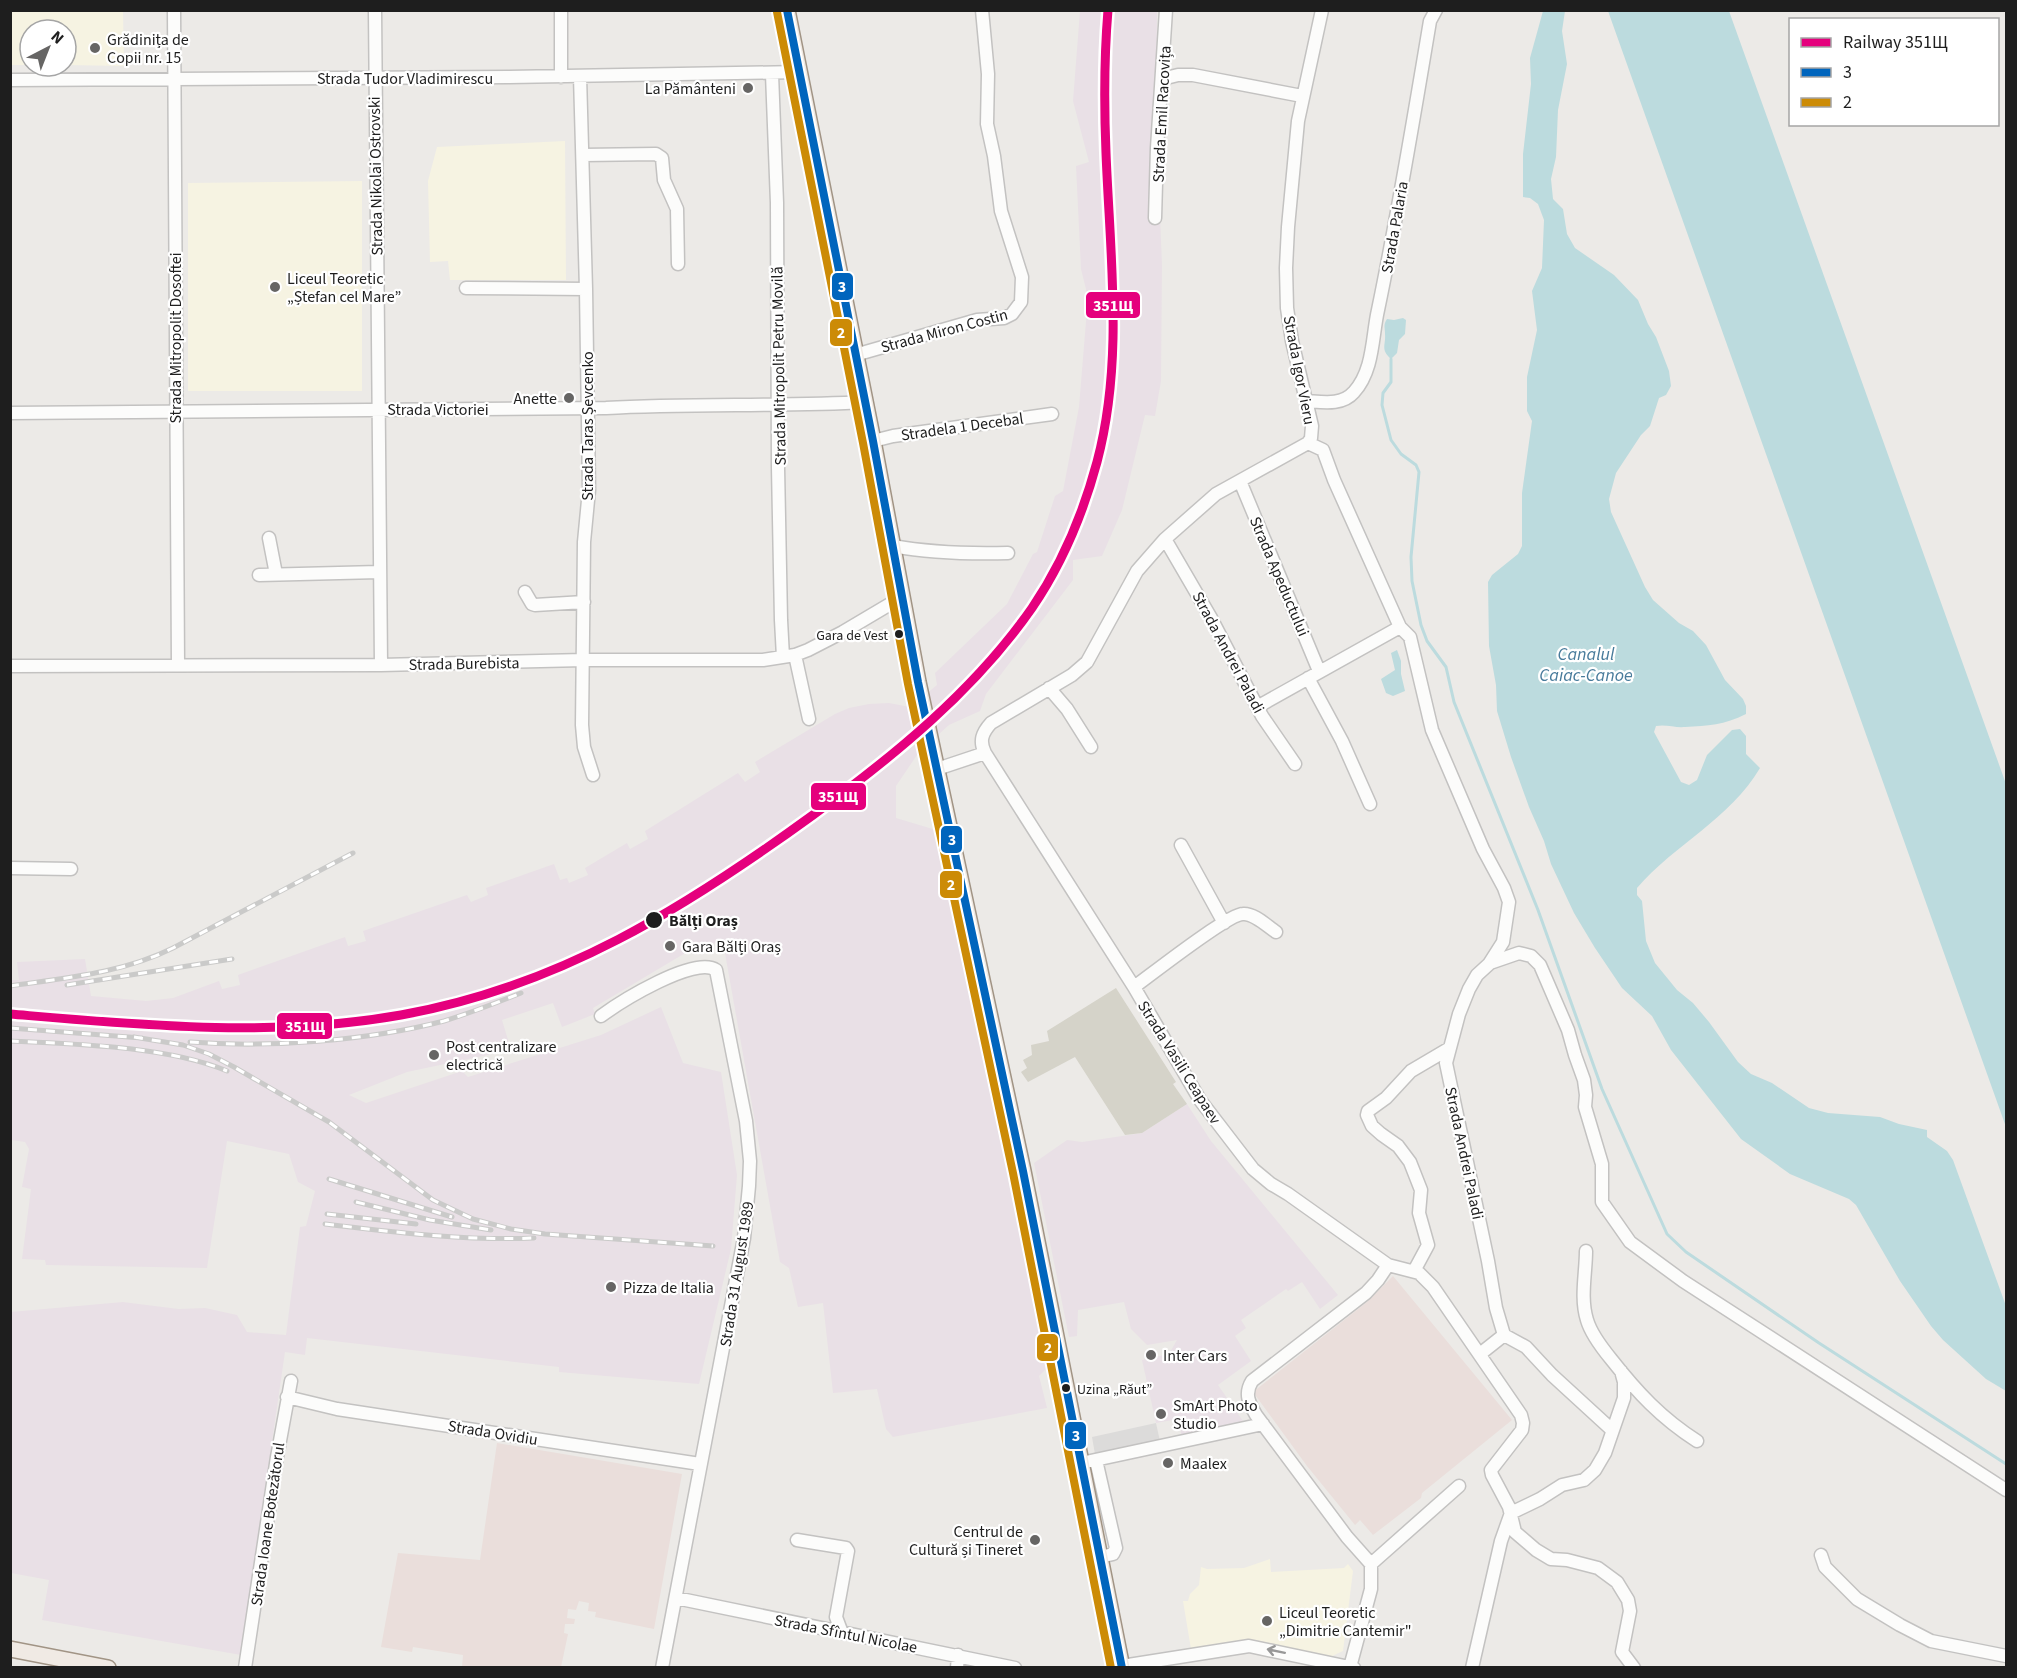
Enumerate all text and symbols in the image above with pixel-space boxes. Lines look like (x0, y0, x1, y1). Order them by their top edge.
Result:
north arrow (18, 18, 78, 78)
legend (1789, 18, 1999, 126)
text: N (46, 26, 69, 49)
place label: Grădinița de Copii nr. 15 (107, 29, 189, 69)
text: Railway 351Щ (1843, 30, 1948, 55)
marker: Grădinița de Copii nr. 15 (88, 41, 102, 55)
street label: Strada Emil Racovița (1147, 45, 1177, 183)
text: 3 (1843, 60, 1852, 85)
street label: Strada Tudor Vladimirescu (317, 68, 493, 90)
place label: La Pământeni (645, 78, 736, 100)
marker: La Pământeni (741, 81, 755, 95)
text: 2 (1843, 90, 1852, 115)
street label: Strada Nikolai Ostrovski (364, 96, 388, 256)
street label: Strada Palaria (1376, 179, 1414, 275)
street label: Strada Mitropolit Dosoftei (165, 252, 187, 424)
street label: Strada Mitropolit Petru Movilă (766, 266, 792, 466)
place label: Liceul Teoretic „Ștefan cel Mare” (287, 268, 401, 308)
line badge: 3 (831, 272, 854, 301)
text: 3 (838, 276, 846, 298)
marker: Liceul Teoretic „Ștefan cel Mare” (268, 280, 282, 294)
line badge: 351Щ (1085, 291, 1141, 319)
text: 351Щ (1093, 295, 1133, 317)
street label: Strada Miron Costin (878, 303, 1010, 359)
street label: Strada Igor Vieru (1278, 314, 1320, 427)
line badge: 2 (829, 318, 853, 347)
text: 2 (837, 322, 845, 344)
street label: Strada Taras Șevcenko (577, 351, 599, 501)
place label: Anette (514, 388, 557, 410)
marker: Anette (562, 391, 576, 405)
street label: Strada Victoriei (387, 399, 489, 421)
street label: Stradela 1 Decebal (899, 407, 1025, 446)
street label: Strada Apeductului (1244, 513, 1314, 640)
street label: Strada Andrei Paladi (1187, 588, 1270, 717)
place label: Gara de Vest (816, 626, 888, 646)
marker: Gara de Vest (893, 628, 905, 640)
water label: Canalul Caiac-Canoe (1539, 642, 1633, 688)
street label: Strada Burebista (408, 652, 520, 676)
line badge: 351Щ (810, 782, 867, 811)
text: 351Щ (818, 786, 858, 808)
line badge: 3 (940, 825, 963, 854)
text: 3 (948, 829, 956, 851)
line badge: 2 (939, 870, 963, 899)
text: 2 (947, 874, 955, 896)
marker: Bălți Oraș (644, 910, 664, 930)
place label: Bălți Oraș (669, 910, 738, 932)
place label: Gara Bălți Oraș (682, 936, 781, 958)
marker: Gara Bălți Oraș (663, 939, 677, 953)
street label: Strada Vasili Ceapaev (1132, 997, 1226, 1129)
line badge: 351Щ (276, 1012, 333, 1040)
text: 351Щ (285, 1016, 325, 1038)
place label: Post centralizare electrică (446, 1036, 557, 1076)
marker: Post centralizare electrică (427, 1048, 441, 1062)
street label: Strada Andrei Paladi (1439, 1085, 1489, 1222)
street label: Strada 31 August 1989 (715, 1200, 759, 1348)
place label: Pizza de Italia (623, 1277, 714, 1299)
marker: Pizza de Italia (604, 1280, 618, 1294)
line badge: 2 (1036, 1333, 1059, 1362)
text: 2 (1044, 1337, 1052, 1359)
place label: Inter Cars (1163, 1345, 1228, 1367)
marker: Inter Cars (1144, 1348, 1158, 1362)
place label: Uzina „Răut” (1077, 1380, 1152, 1400)
marker: Uzina „Răut” (1060, 1382, 1072, 1394)
place label: SmArt Photo Studio (1173, 1395, 1258, 1435)
marker: SmArt Photo Studio (1154, 1407, 1168, 1421)
street label: Strada Ovidiu (446, 1415, 539, 1451)
line badge: 3 (1064, 1421, 1087, 1450)
text: 3 (1072, 1425, 1080, 1447)
street label: Strada Ioane Botezătorul (246, 1441, 290, 1607)
place label: Maalex (1180, 1453, 1227, 1475)
marker: Maalex (1161, 1456, 1175, 1470)
place label: Centrul de Cultură și Tineret (909, 1521, 1024, 1561)
marker: Centrul de Cultură și Tineret (1028, 1533, 1042, 1547)
place label: Liceul Teoretic „Dimitrie Cantemir" (1279, 1602, 1411, 1642)
street label: Strada Sfîntul Nicolae (772, 1609, 919, 1659)
marker: Liceul Teoretic „Dimitrie Cantemir" (1260, 1614, 1274, 1628)
one-way arrow (1267, 1645, 1286, 1656)

